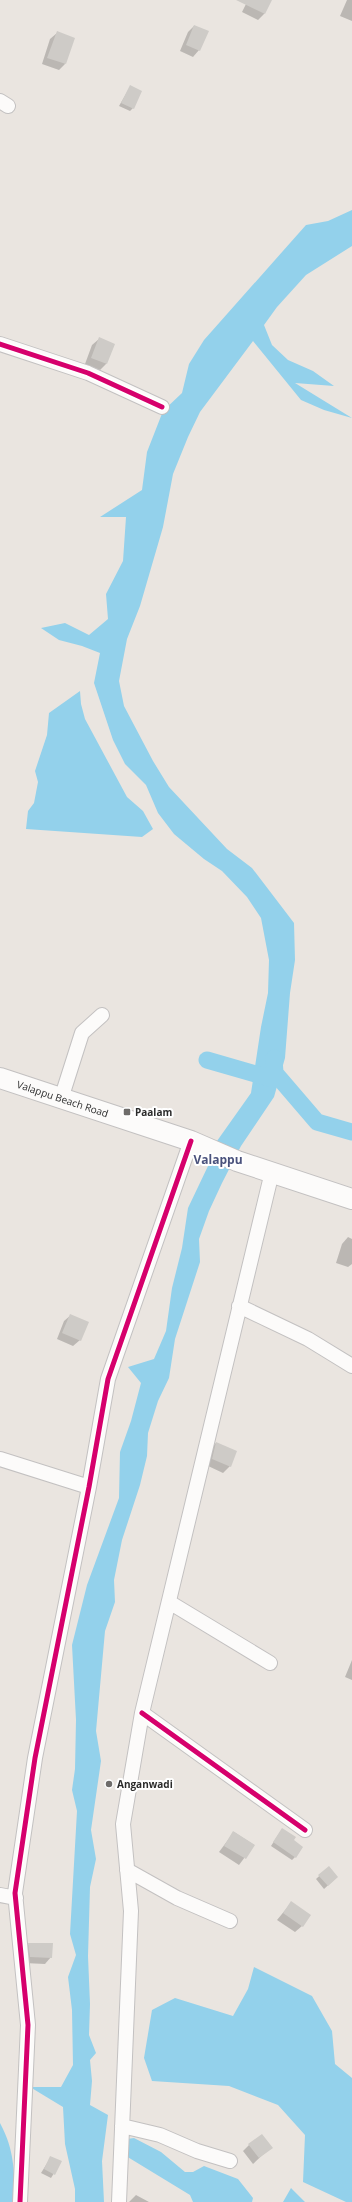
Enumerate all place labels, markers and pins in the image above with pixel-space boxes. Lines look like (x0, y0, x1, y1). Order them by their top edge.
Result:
place label: Paalam (135, 1105, 172, 1119)
marker: Paalam (122, 1107, 132, 1117)
place label: Anganwadi (117, 1777, 173, 1791)
marker: Anganwadi (104, 1779, 114, 1789)

